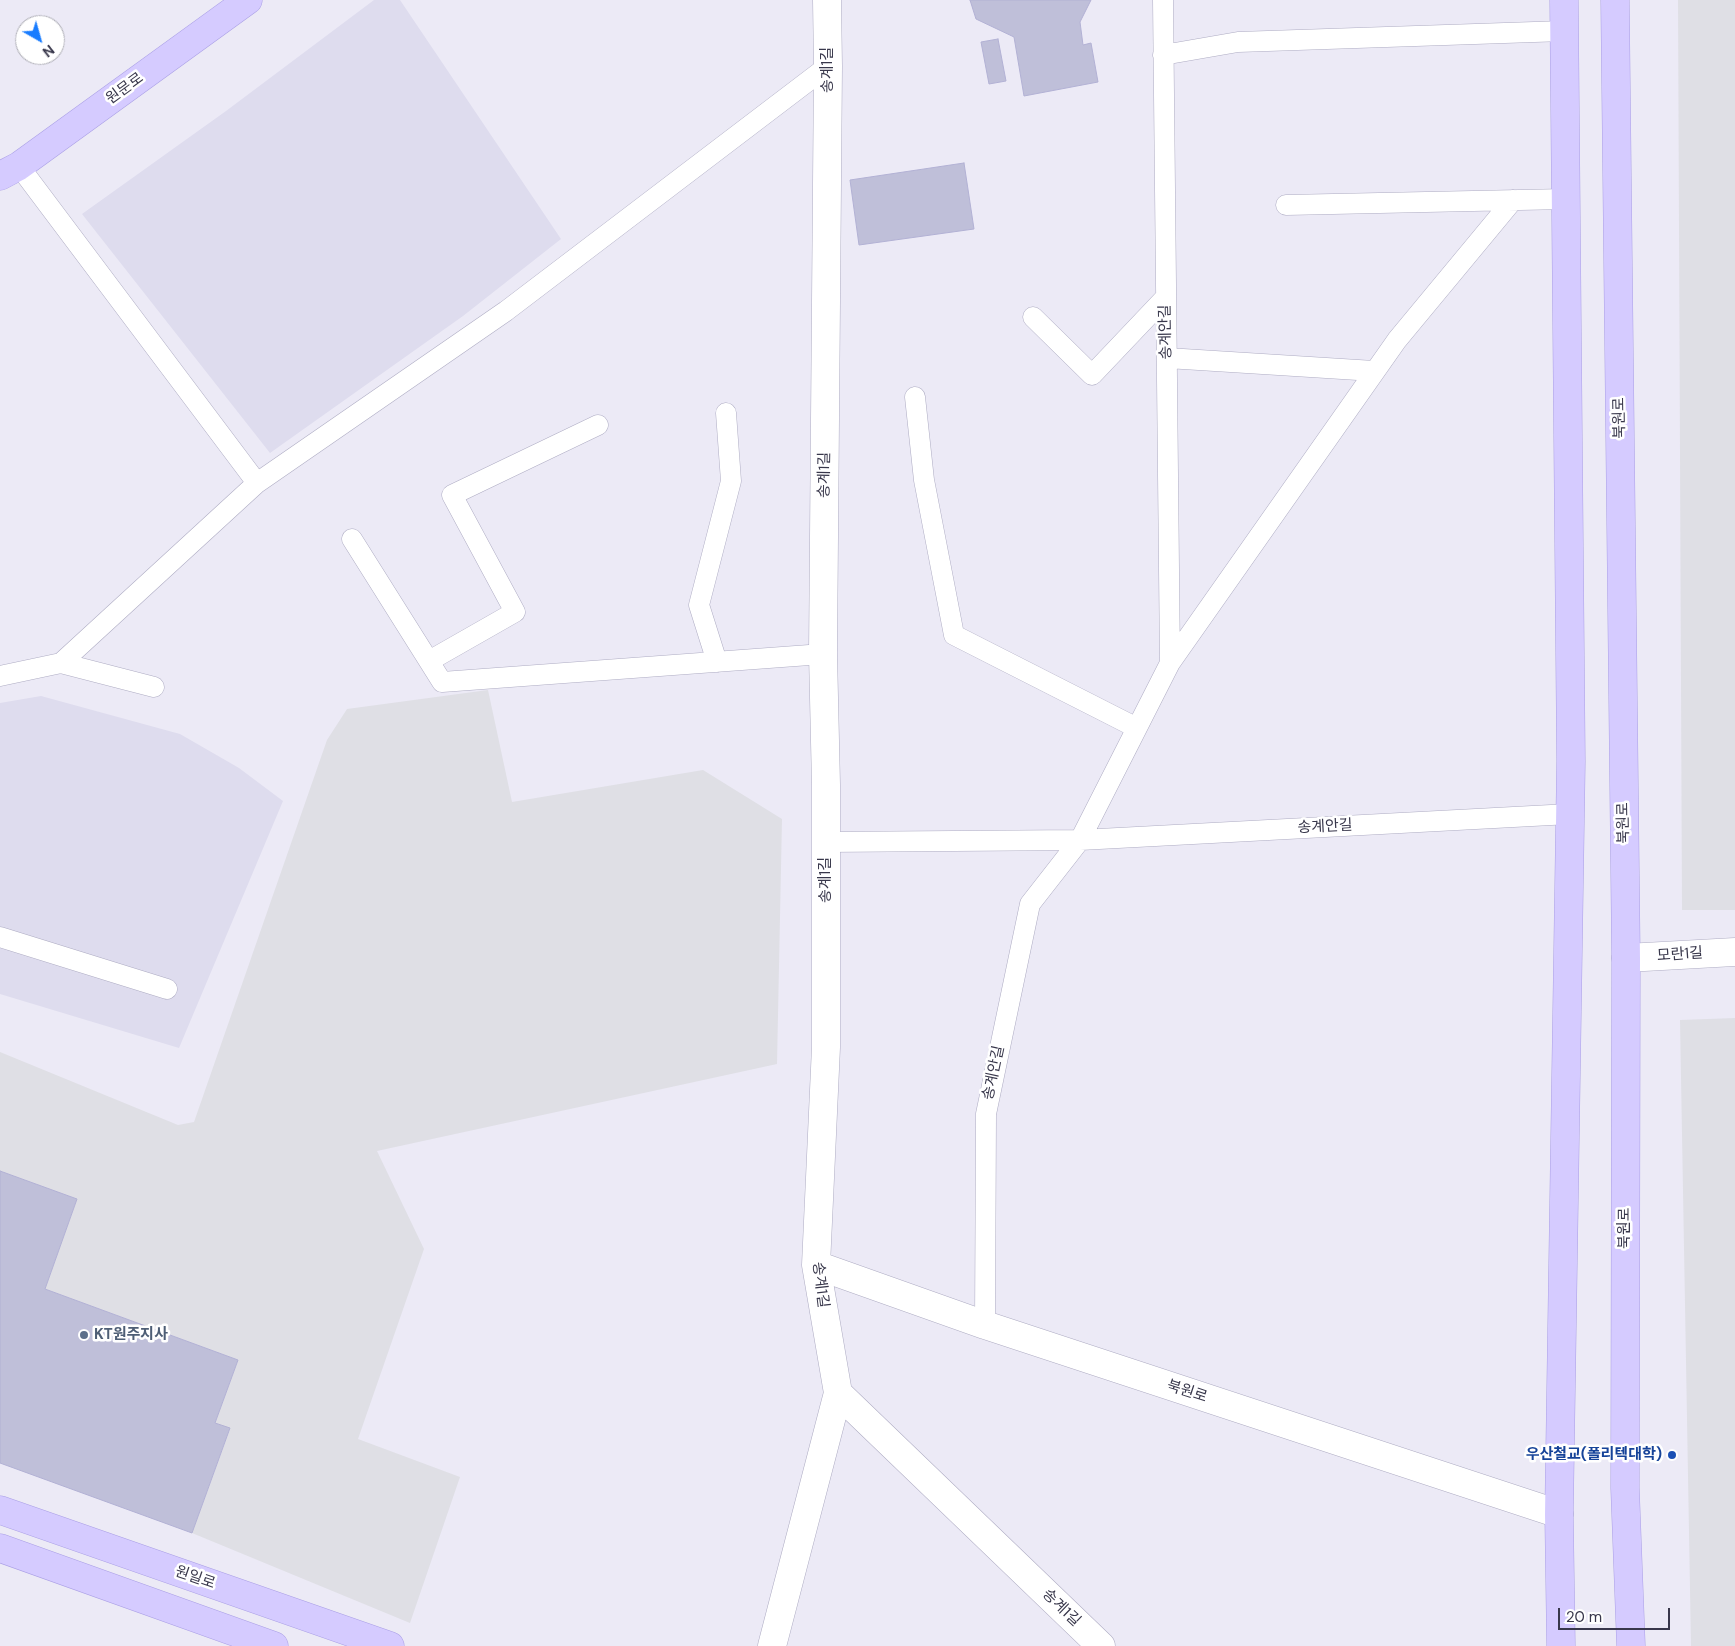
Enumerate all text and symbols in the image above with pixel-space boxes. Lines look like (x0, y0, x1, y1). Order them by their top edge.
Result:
north arrow (15, 15, 65, 65)
text: N (39, 41, 58, 61)
street label: 송계1길 (819, 47, 837, 93)
street label: 원문로 (103, 70, 147, 108)
street label: 송계안길 (1157, 304, 1175, 360)
street label: 북원로 (1611, 397, 1629, 439)
street label: 송계1길 (816, 452, 834, 498)
street label: 북원로 (1615, 802, 1633, 844)
street label: 송계안길 (1297, 817, 1353, 837)
street label: 송계1길 (817, 857, 835, 903)
street label: 모란1길 (1656, 944, 1704, 966)
street label: 송계안길 (979, 1044, 1009, 1102)
street label: 북원로 (1616, 1207, 1634, 1249)
street label: 송계1길 (808, 1261, 832, 1309)
place label: KT원주지사 (94, 1326, 168, 1344)
marker: KT원주지사 (78, 1329, 90, 1341)
street label: 북원로 (1165, 1377, 1209, 1407)
place label: 우산철교(폴리텍대학) (1526, 1446, 1662, 1464)
marker: 우산철교(폴리텍대학) (1666, 1449, 1678, 1461)
street label: 원일로 (172, 1563, 218, 1593)
street label: 송계1길 (1038, 1586, 1084, 1630)
scale bar (1560, 1598, 1672, 1630)
text: 20 m (1566, 1607, 1602, 1627)

